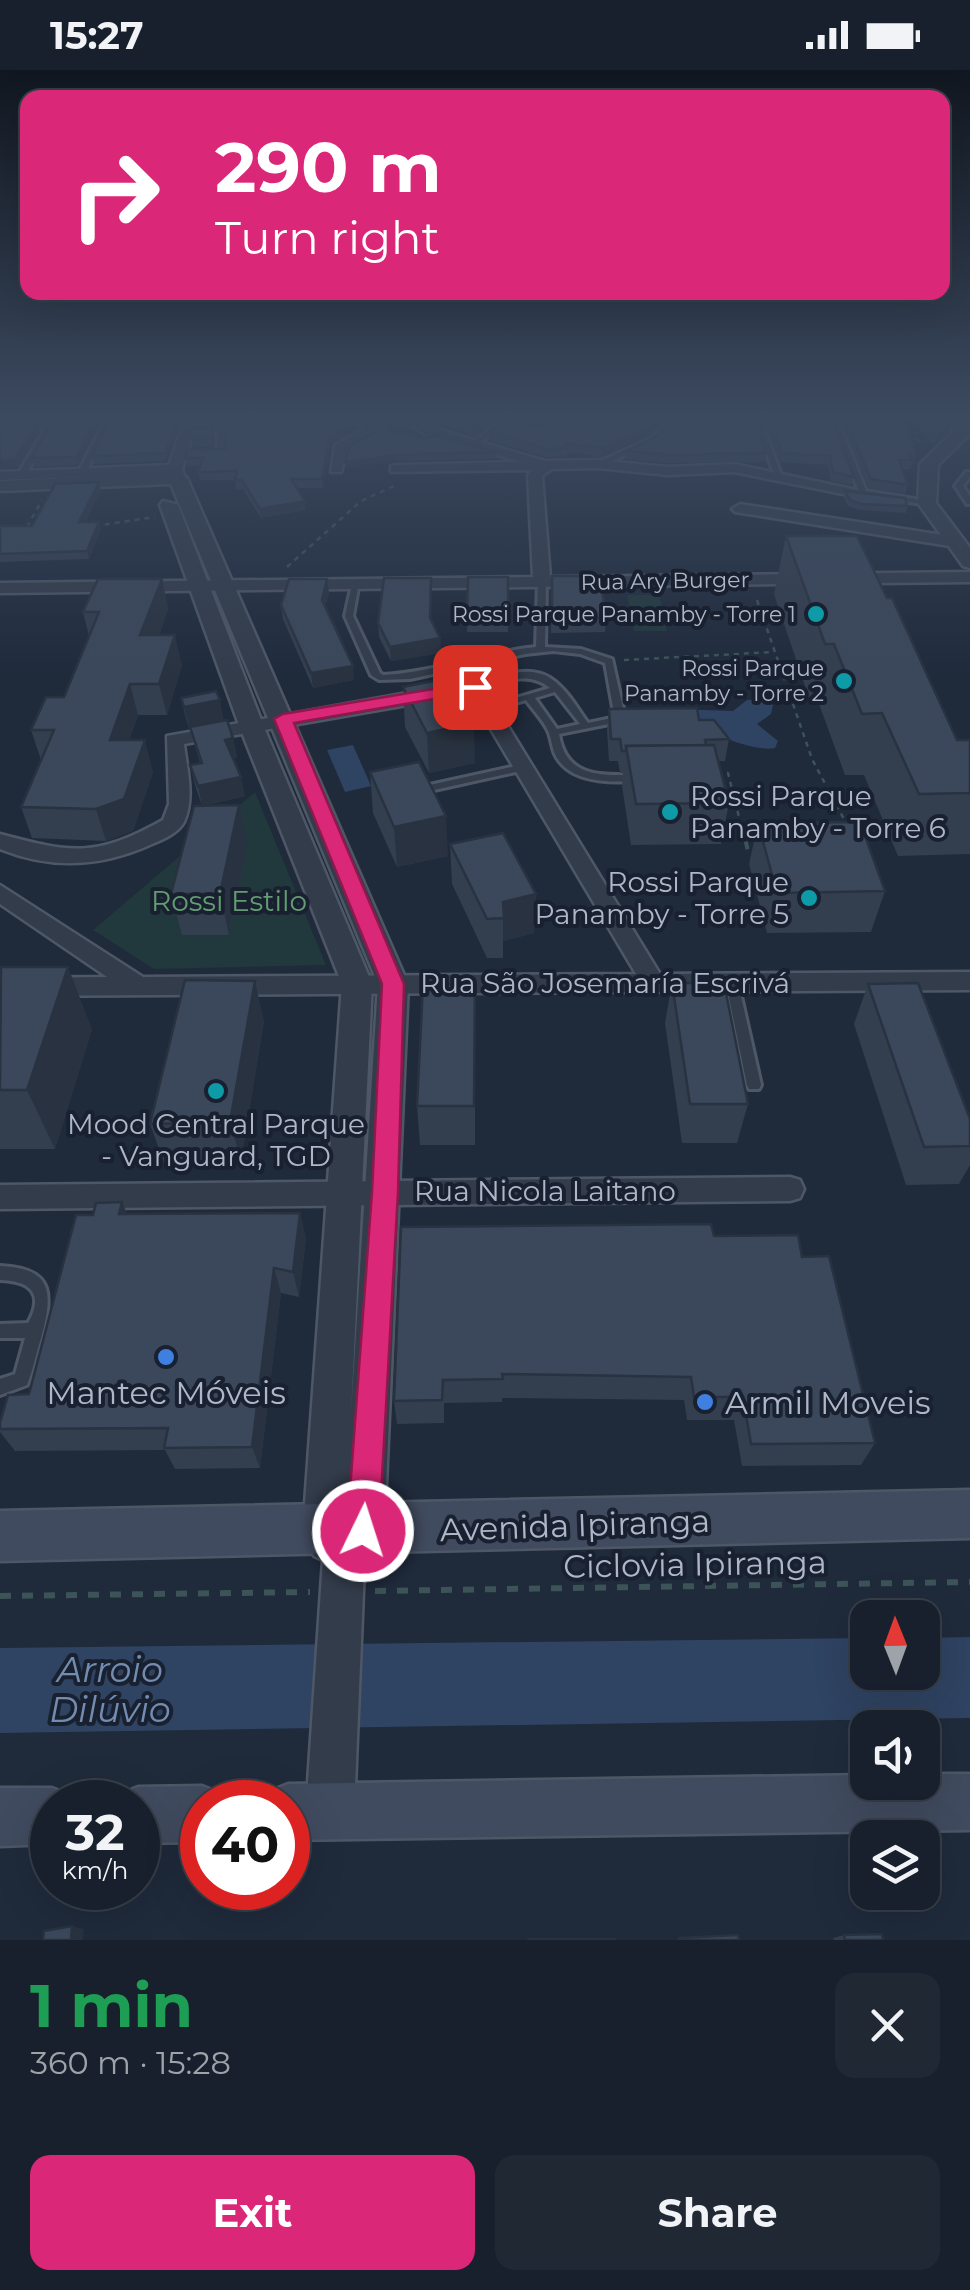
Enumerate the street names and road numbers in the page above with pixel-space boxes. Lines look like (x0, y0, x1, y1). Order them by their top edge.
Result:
street label: Rua Ary Burger (580, 566, 750, 596)
street label: Rua São Josemaría Escrivá (420, 966, 790, 1000)
street label: Rua Nicola Laitano (414, 1174, 676, 1208)
street label: Avenida Ipiranga (439, 1501, 711, 1549)
street label: Ciclovia Ipiranga (563, 1542, 827, 1586)

